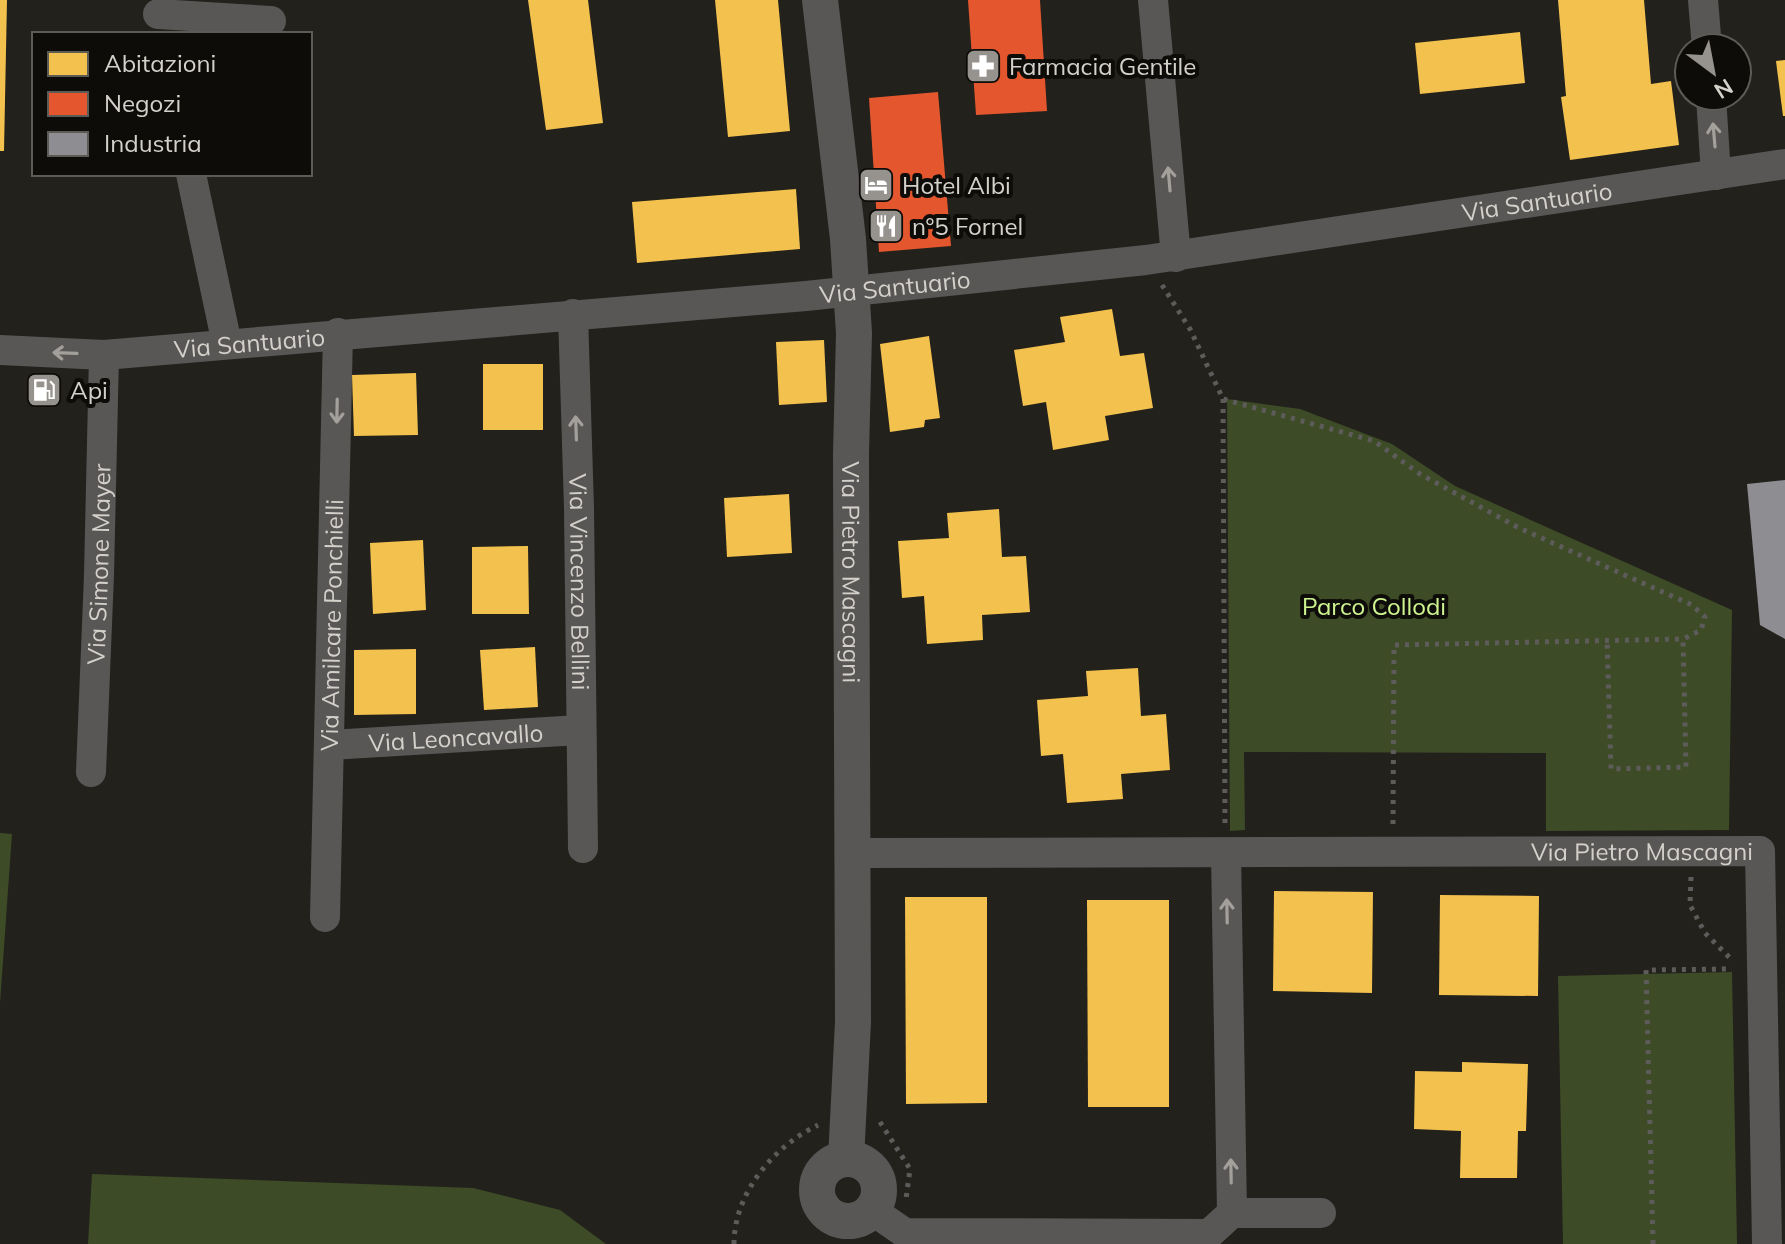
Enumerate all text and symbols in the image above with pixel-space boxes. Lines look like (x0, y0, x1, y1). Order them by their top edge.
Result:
legend (32, 32, 312, 176)
north arrow (1673, 32, 1753, 112)
pharmacy icon: Farmacia Gentile (964, 47, 1002, 85)
text: Abitazioni (104, 48, 216, 78)
place label: Farmacia Gentile (1009, 51, 1196, 81)
text: N (1709, 73, 1738, 105)
text: Negozi (104, 88, 181, 118)
one-way arrow (1707, 122, 1722, 149)
text: Industria (104, 128, 202, 158)
hotel icon: Hotel Albi (857, 166, 895, 204)
one-way arrow (1162, 166, 1177, 193)
place label: Hotel Albi (902, 170, 1011, 200)
street label: Via Santuario (1460, 175, 1614, 227)
restaurant icon: n°5 Fornel (867, 207, 905, 245)
place label: n°5 Fornel (912, 211, 1023, 241)
street label: Via Santuario (818, 264, 972, 309)
street label: Via Santuario (173, 321, 326, 364)
one-way arrow (52, 345, 79, 360)
fuel station icon: Api (25, 371, 63, 409)
place label: Api (70, 375, 108, 405)
one-way arrow (329, 397, 344, 424)
one-way arrow (569, 415, 584, 442)
street label: Via Pietro Mascagni (836, 461, 867, 683)
street label: Via Simone Mayer (80, 463, 117, 665)
street label: Via Vincenzo Bellini (563, 473, 596, 691)
street label: Via Amilcare Ponchielli (314, 499, 349, 751)
park label: Parco Collodi (1302, 591, 1446, 621)
street label: Via Leoncavallo (367, 717, 544, 758)
street label: Via Pietro Mascagni (1531, 836, 1753, 867)
one-way arrow (1219, 898, 1234, 925)
one-way arrow (1223, 1158, 1239, 1185)

